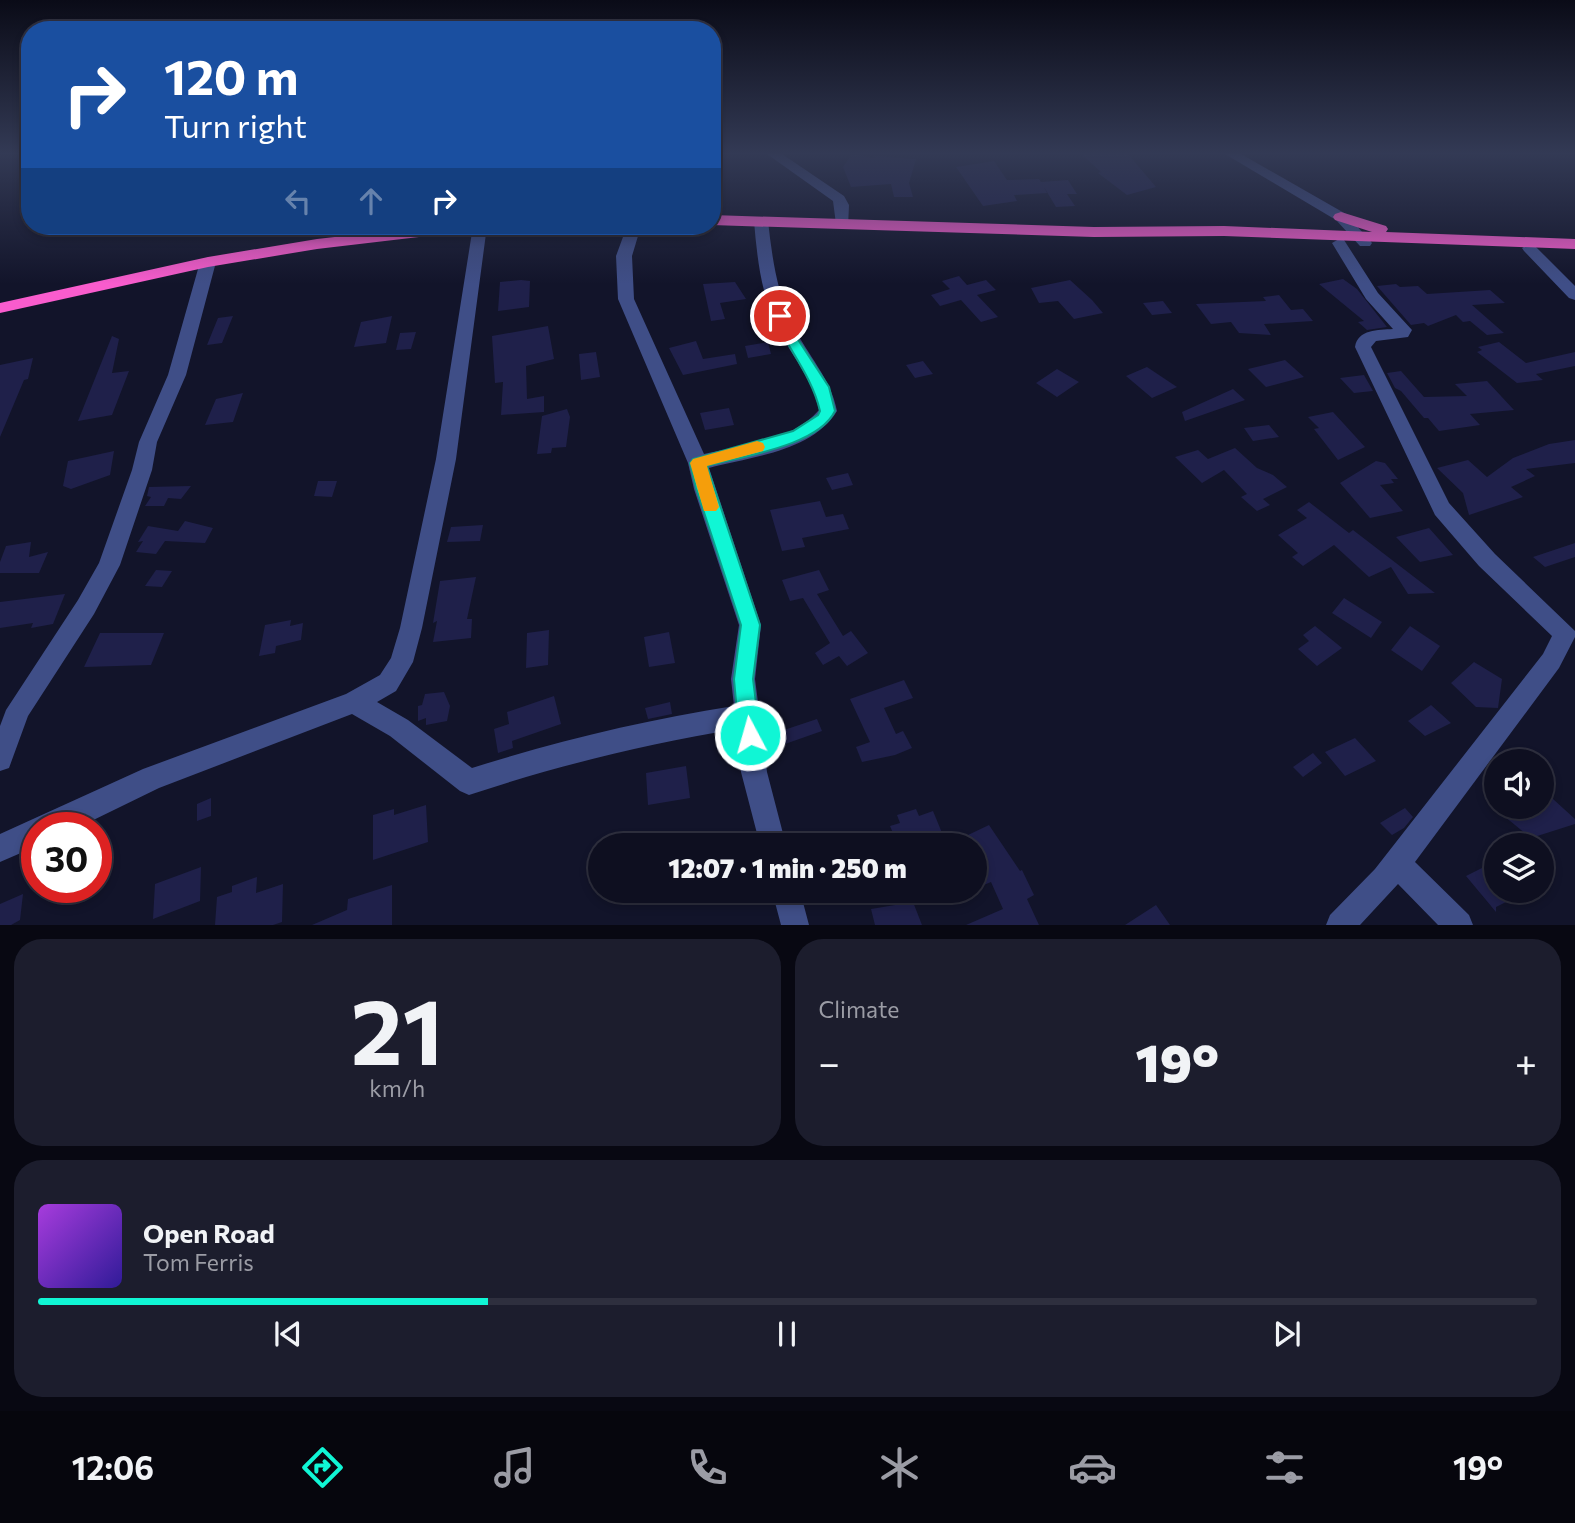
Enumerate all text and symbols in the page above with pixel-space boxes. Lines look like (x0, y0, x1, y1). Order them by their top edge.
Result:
text: 120 m (164, 45, 298, 105)
icon: right (49, 49, 140, 140)
text: Turn right (164, 105, 307, 145)
icon: left (279, 182, 317, 220)
icon: ahead (352, 182, 390, 220)
icon: right (425, 182, 463, 220)
pin (750, 286, 810, 346)
icon: arrive (761, 297, 799, 335)
position arrow (713, 698, 787, 772)
map controls (1484, 749, 1554, 903)
button: sound (1484, 749, 1554, 819)
speed limit sign: 30 (21, 812, 112, 903)
button: layers (1484, 833, 1554, 903)
text: 12:07 · 1 min · 250 m (668, 852, 907, 883)
text: 21 (351, 972, 444, 1084)
text: Climate (819, 995, 900, 1023)
text: 19° (1136, 1029, 1219, 1093)
text: − (819, 1038, 840, 1085)
text: + (1515, 1038, 1537, 1085)
text: km/h (369, 1074, 425, 1102)
text: Open Road (143, 1217, 275, 1248)
text: Tom Ferris (143, 1248, 254, 1276)
icon: previous (269, 1315, 307, 1353)
icon: pause (768, 1315, 806, 1353)
icon: next (1268, 1315, 1306, 1353)
icon: directions (298, 1443, 347, 1492)
icon: music (490, 1443, 539, 1492)
icon: phone (683, 1443, 732, 1492)
icon: climate (875, 1443, 924, 1492)
icon: car (1068, 1443, 1117, 1492)
icon: filters (1260, 1443, 1309, 1492)
text: 12:06 (72, 1447, 154, 1487)
text: 19° (1453, 1447, 1503, 1487)

